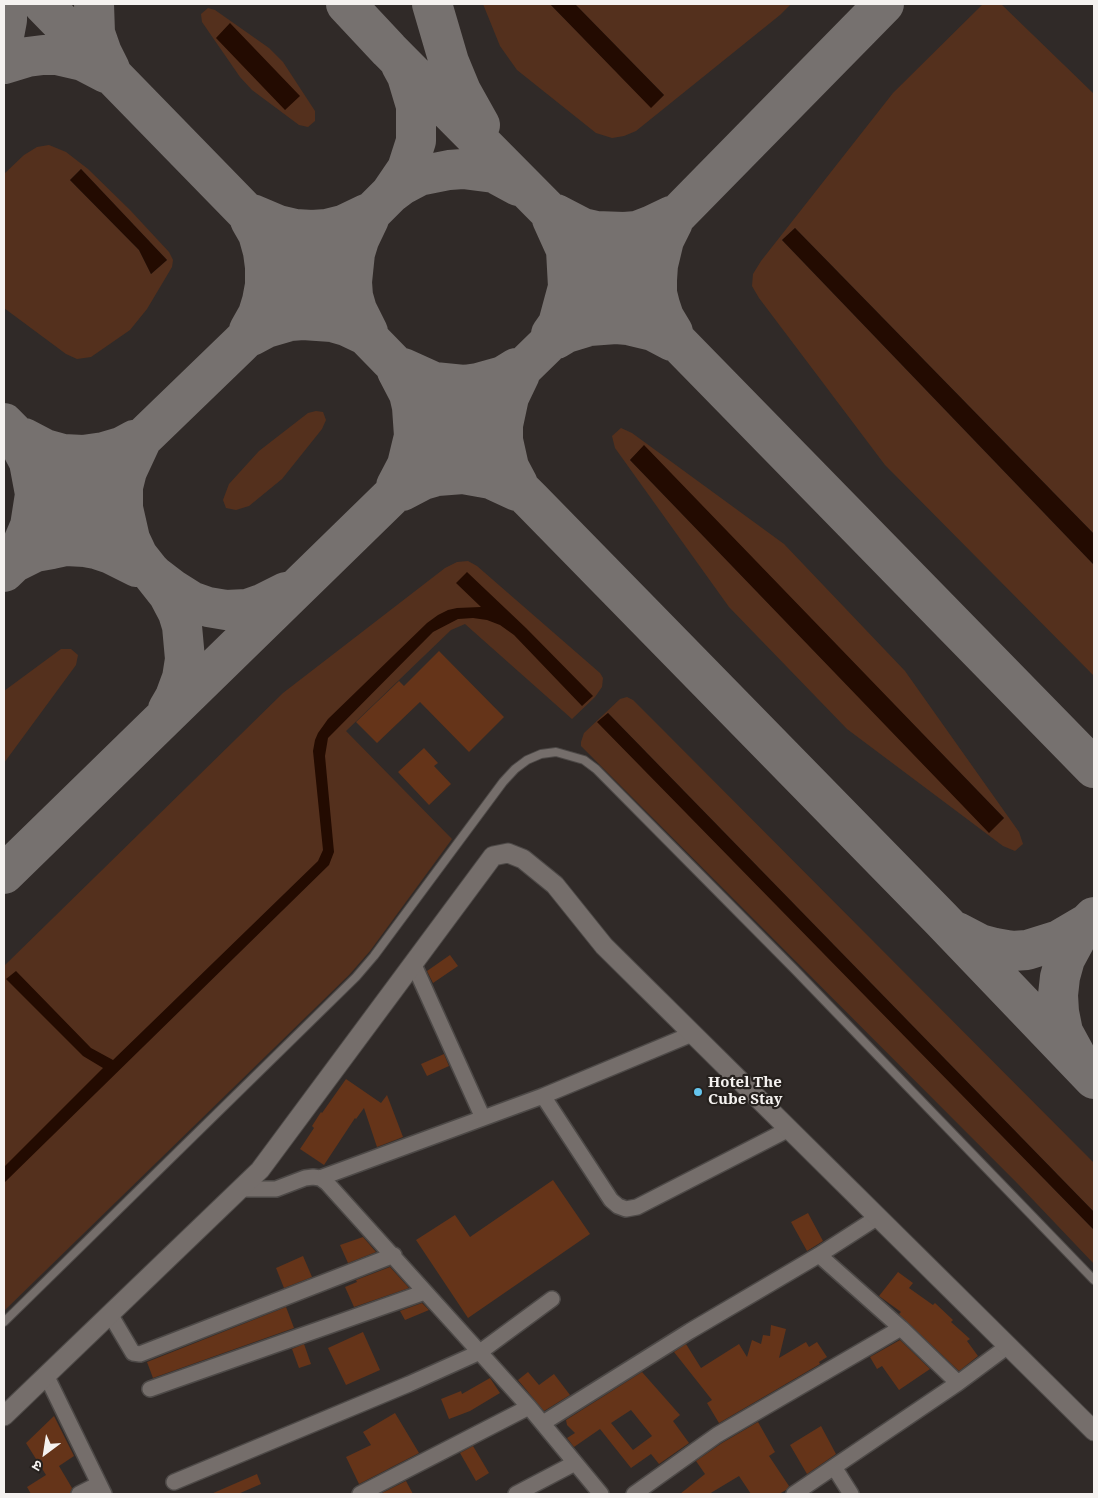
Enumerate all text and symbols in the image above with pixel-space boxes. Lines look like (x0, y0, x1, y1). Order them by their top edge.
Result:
place label: Hotel The Cube Stay (708, 1074, 782, 1109)
marker: Hotel The Cube Stay (692, 1086, 704, 1098)
north arrow (20, 1428, 70, 1478)
text: उ (29, 1456, 45, 1477)

